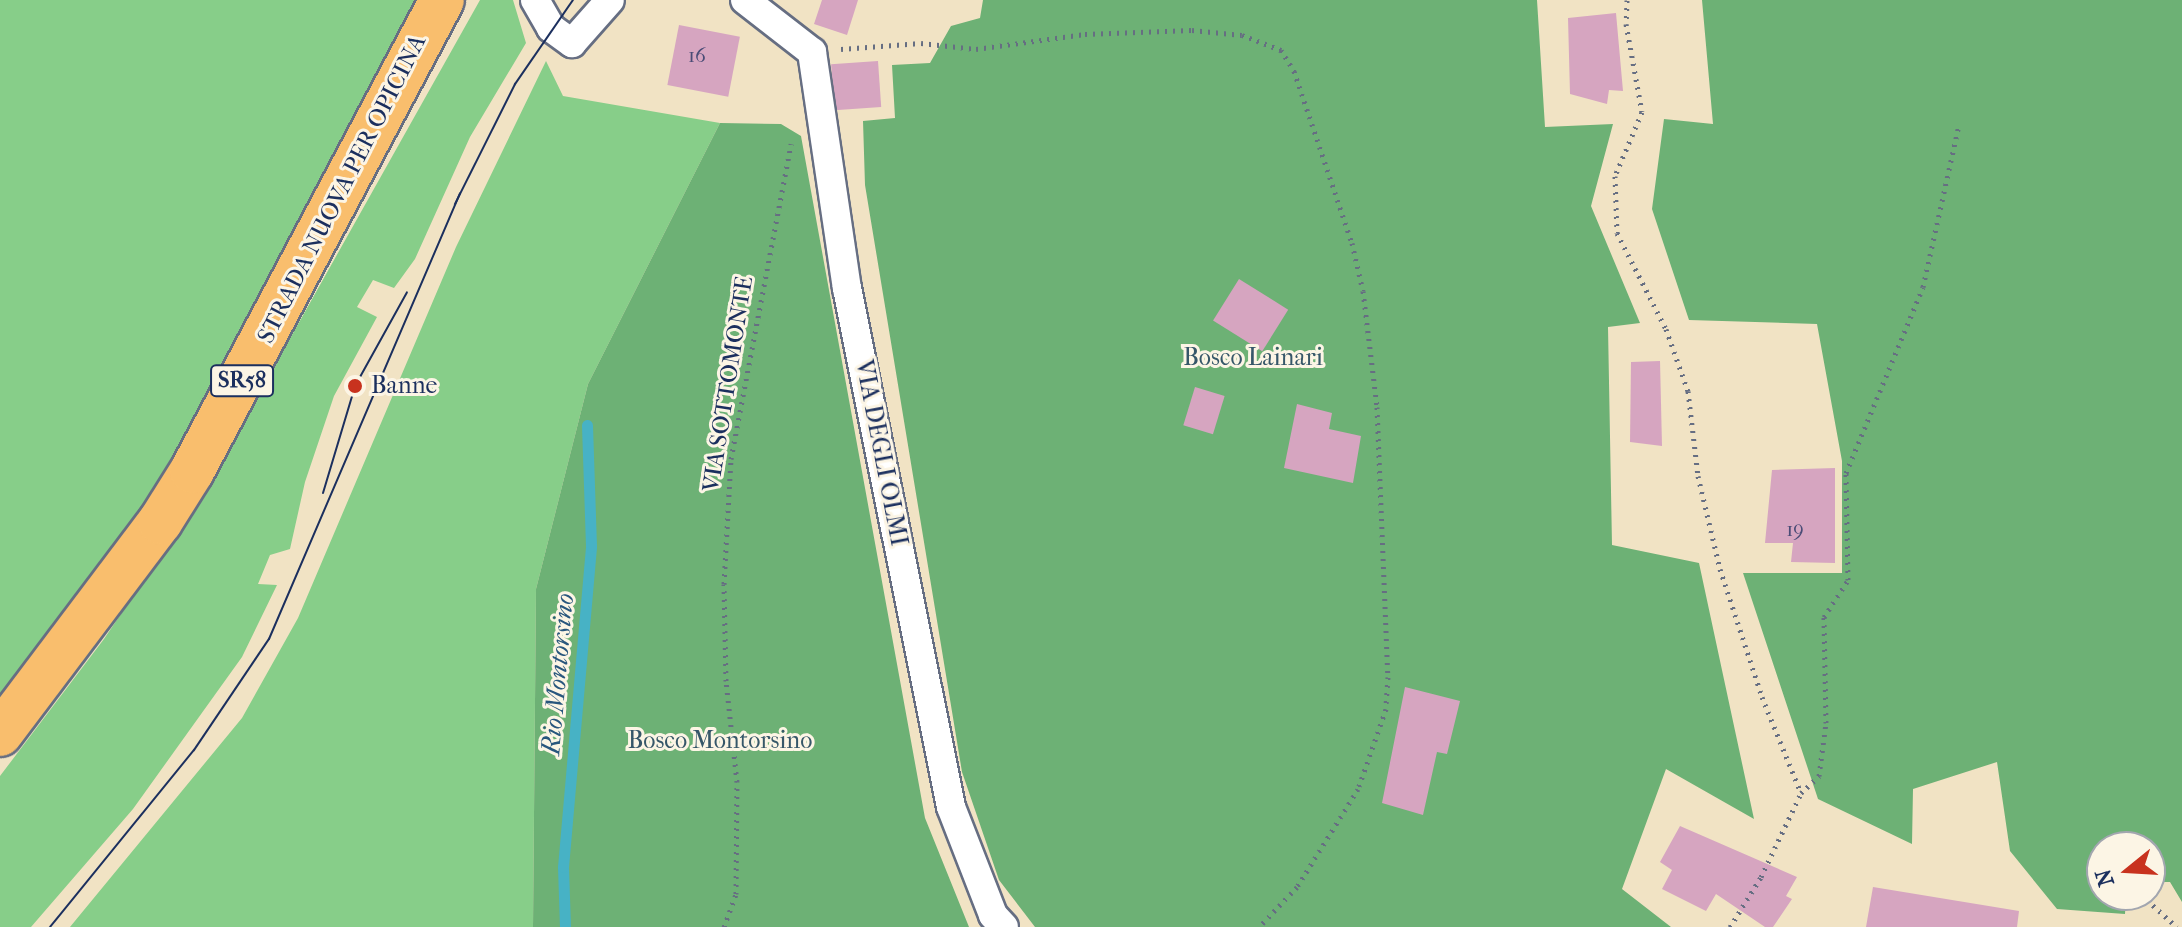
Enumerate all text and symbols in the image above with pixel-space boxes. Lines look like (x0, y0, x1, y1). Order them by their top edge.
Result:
street label: STRADA NUOVA PER OPICINA (251, 30, 433, 348)
house number: 16 (688, 43, 706, 67)
street label: VIA SOTTOMONTE (697, 274, 759, 494)
park label: Bosco Lainari (1183, 344, 1323, 372)
street label: VIA DEGLI OLMI (849, 358, 913, 548)
road number: SR58 (210, 363, 274, 399)
place label: Banne (371, 372, 437, 400)
marker: Banne (346, 377, 364, 395)
house number: 19 (1786, 517, 1804, 541)
water label: Rio Montorsino (535, 592, 581, 756)
park label: Bosco Montorsino (628, 727, 812, 755)
north arrow (2086, 831, 2166, 911)
text: N (2090, 866, 2120, 890)

